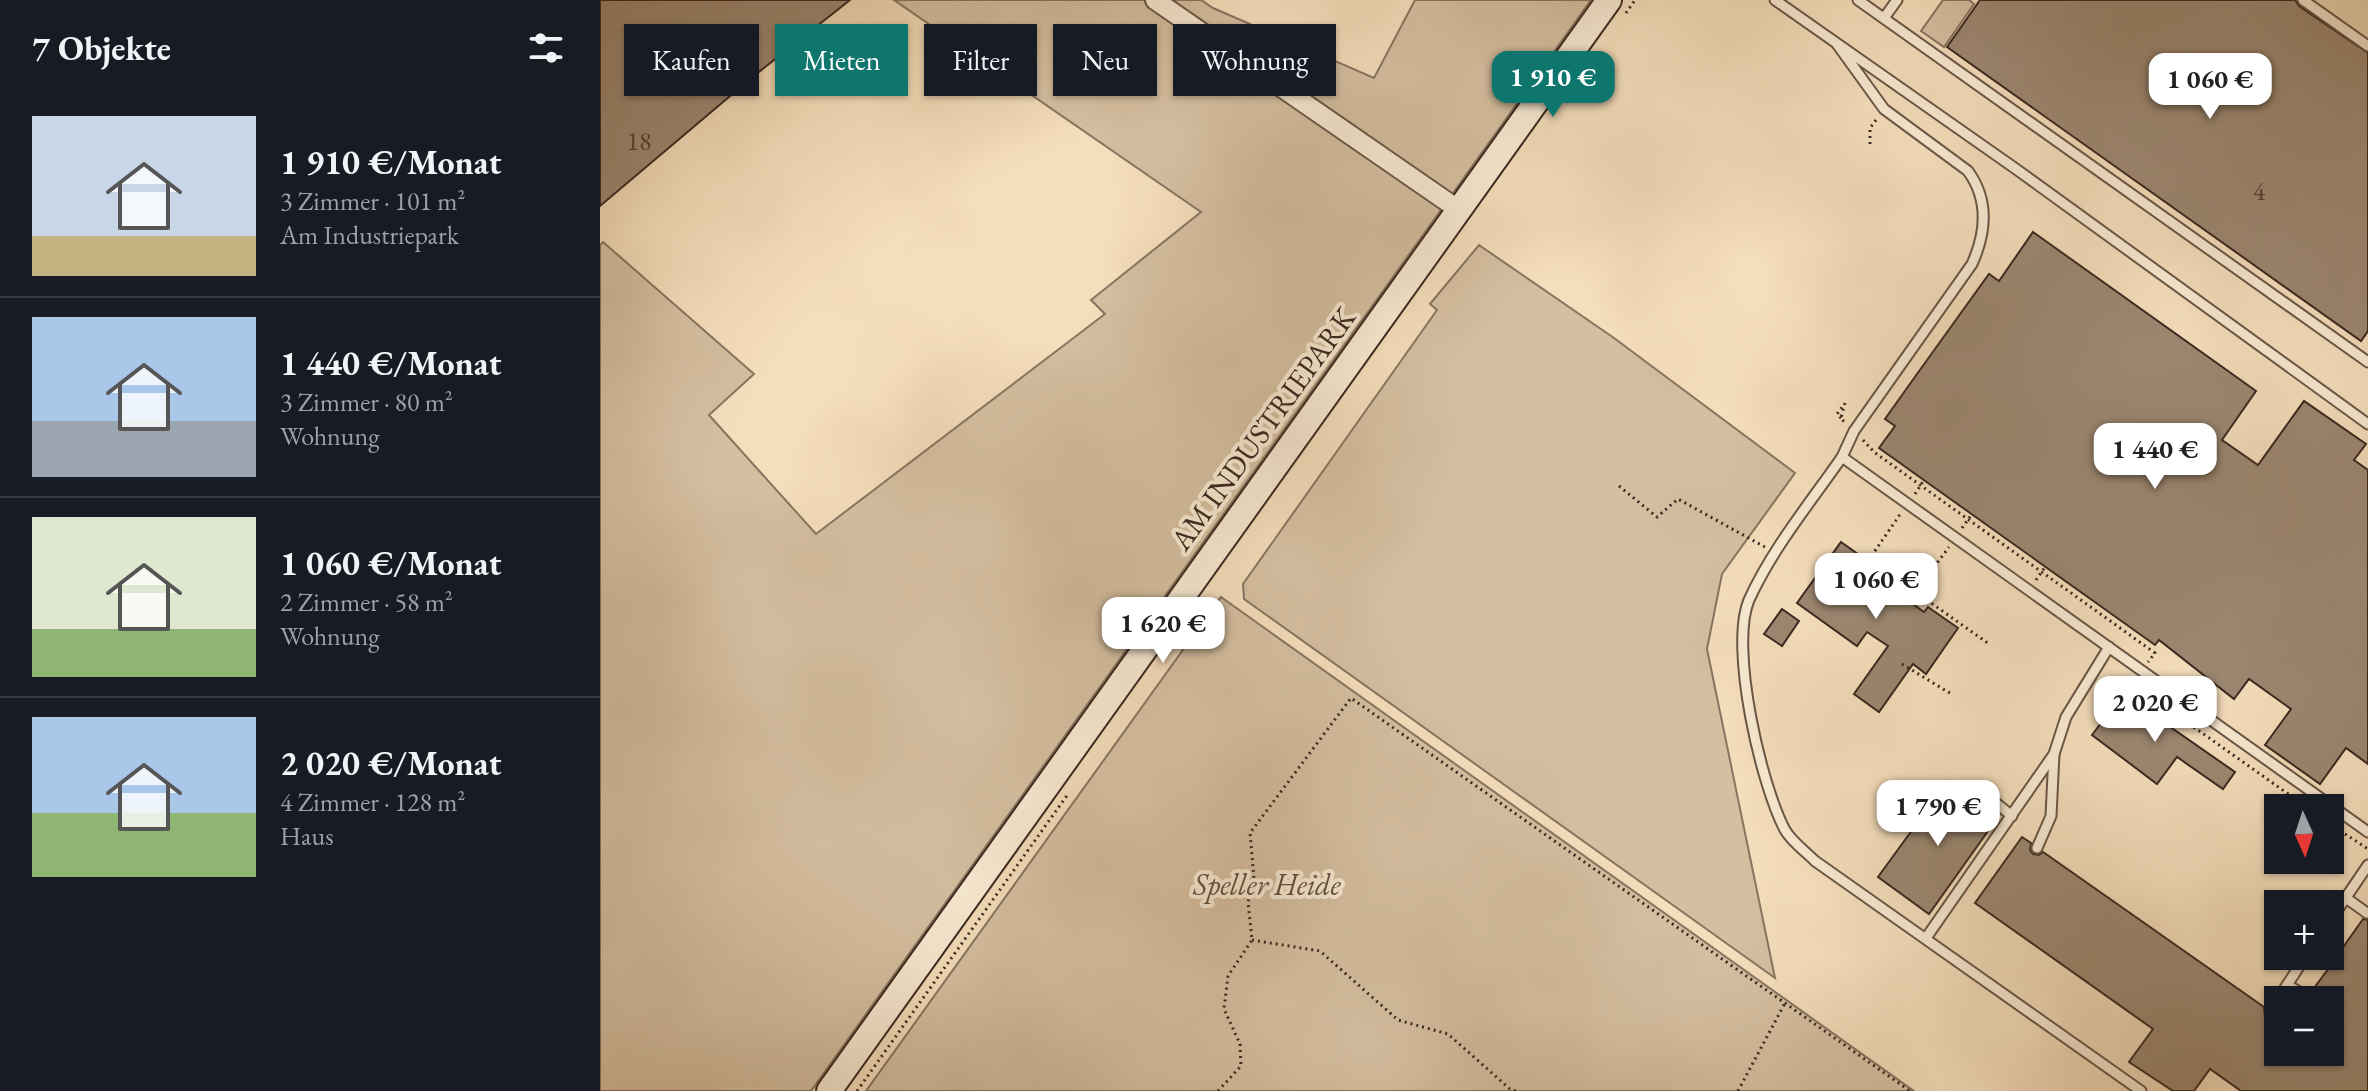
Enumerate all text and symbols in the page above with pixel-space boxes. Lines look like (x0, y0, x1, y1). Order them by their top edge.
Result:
chip: Kaufen (624, 24, 759, 96)
chip: Mieten (775, 24, 908, 96)
chip: Filter (924, 24, 1037, 96)
chip: Neu (1053, 24, 1157, 96)
chip: Wohnung (1173, 24, 1336, 96)
text: 7 Objekte (32, 26, 171, 70)
icon: filters (524, 26, 568, 70)
pin: 1 910 € (1479, 51, 1627, 119)
pin: 1 060 € (2136, 53, 2284, 121)
text: 1 910 € (1510, 60, 1596, 94)
text: 1 060 € (2167, 62, 2253, 96)
house number: 18 (627, 124, 651, 158)
text: 1 910 €/Monat (280, 140, 501, 184)
icon: home (96, 148, 192, 244)
house number: 4 (2253, 174, 2266, 208)
text: 3 Zimmer · 101 m² (280, 184, 465, 218)
text: Am Industriepark (280, 218, 459, 252)
street label: AM INDUSTRIEPARK (1161, 299, 1364, 559)
text: 1 440 €/Monat (280, 341, 501, 385)
icon: home (96, 349, 192, 445)
text: 3 Zimmer · 80 m² (280, 385, 453, 419)
text: Wohnung (280, 419, 380, 453)
pin: 1 440 € (2081, 423, 2229, 491)
text: 1 440 € (2112, 432, 2198, 466)
text: 1 060 €/Monat (280, 541, 501, 585)
icon: home (96, 549, 192, 645)
pin: 1 060 € (1802, 553, 1950, 621)
text: 1 060 € (1833, 562, 1919, 596)
text: 2 Zimmer · 58 m² (280, 585, 453, 619)
pin: 1 620 € (1089, 597, 1237, 665)
text: 1 620 € (1120, 606, 1206, 640)
text: Wohnung (280, 619, 380, 653)
pin: 2 020 € (2081, 676, 2229, 744)
text: 2 020 € (2112, 685, 2198, 719)
text: 2 020 €/Monat (280, 741, 501, 785)
icon: home (96, 749, 192, 845)
pin: 1 790 € (1864, 780, 2012, 848)
text: 4 Zimmer · 128 m² (280, 785, 465, 819)
text: 1 790 € (1895, 789, 1981, 823)
north arrow (2264, 794, 2344, 874)
map controls (2264, 794, 2344, 1066)
text: Haus (280, 819, 334, 853)
park label: Speller Heide (1192, 865, 1342, 904)
button: + (2264, 890, 2344, 970)
button: − (2264, 986, 2344, 1066)

